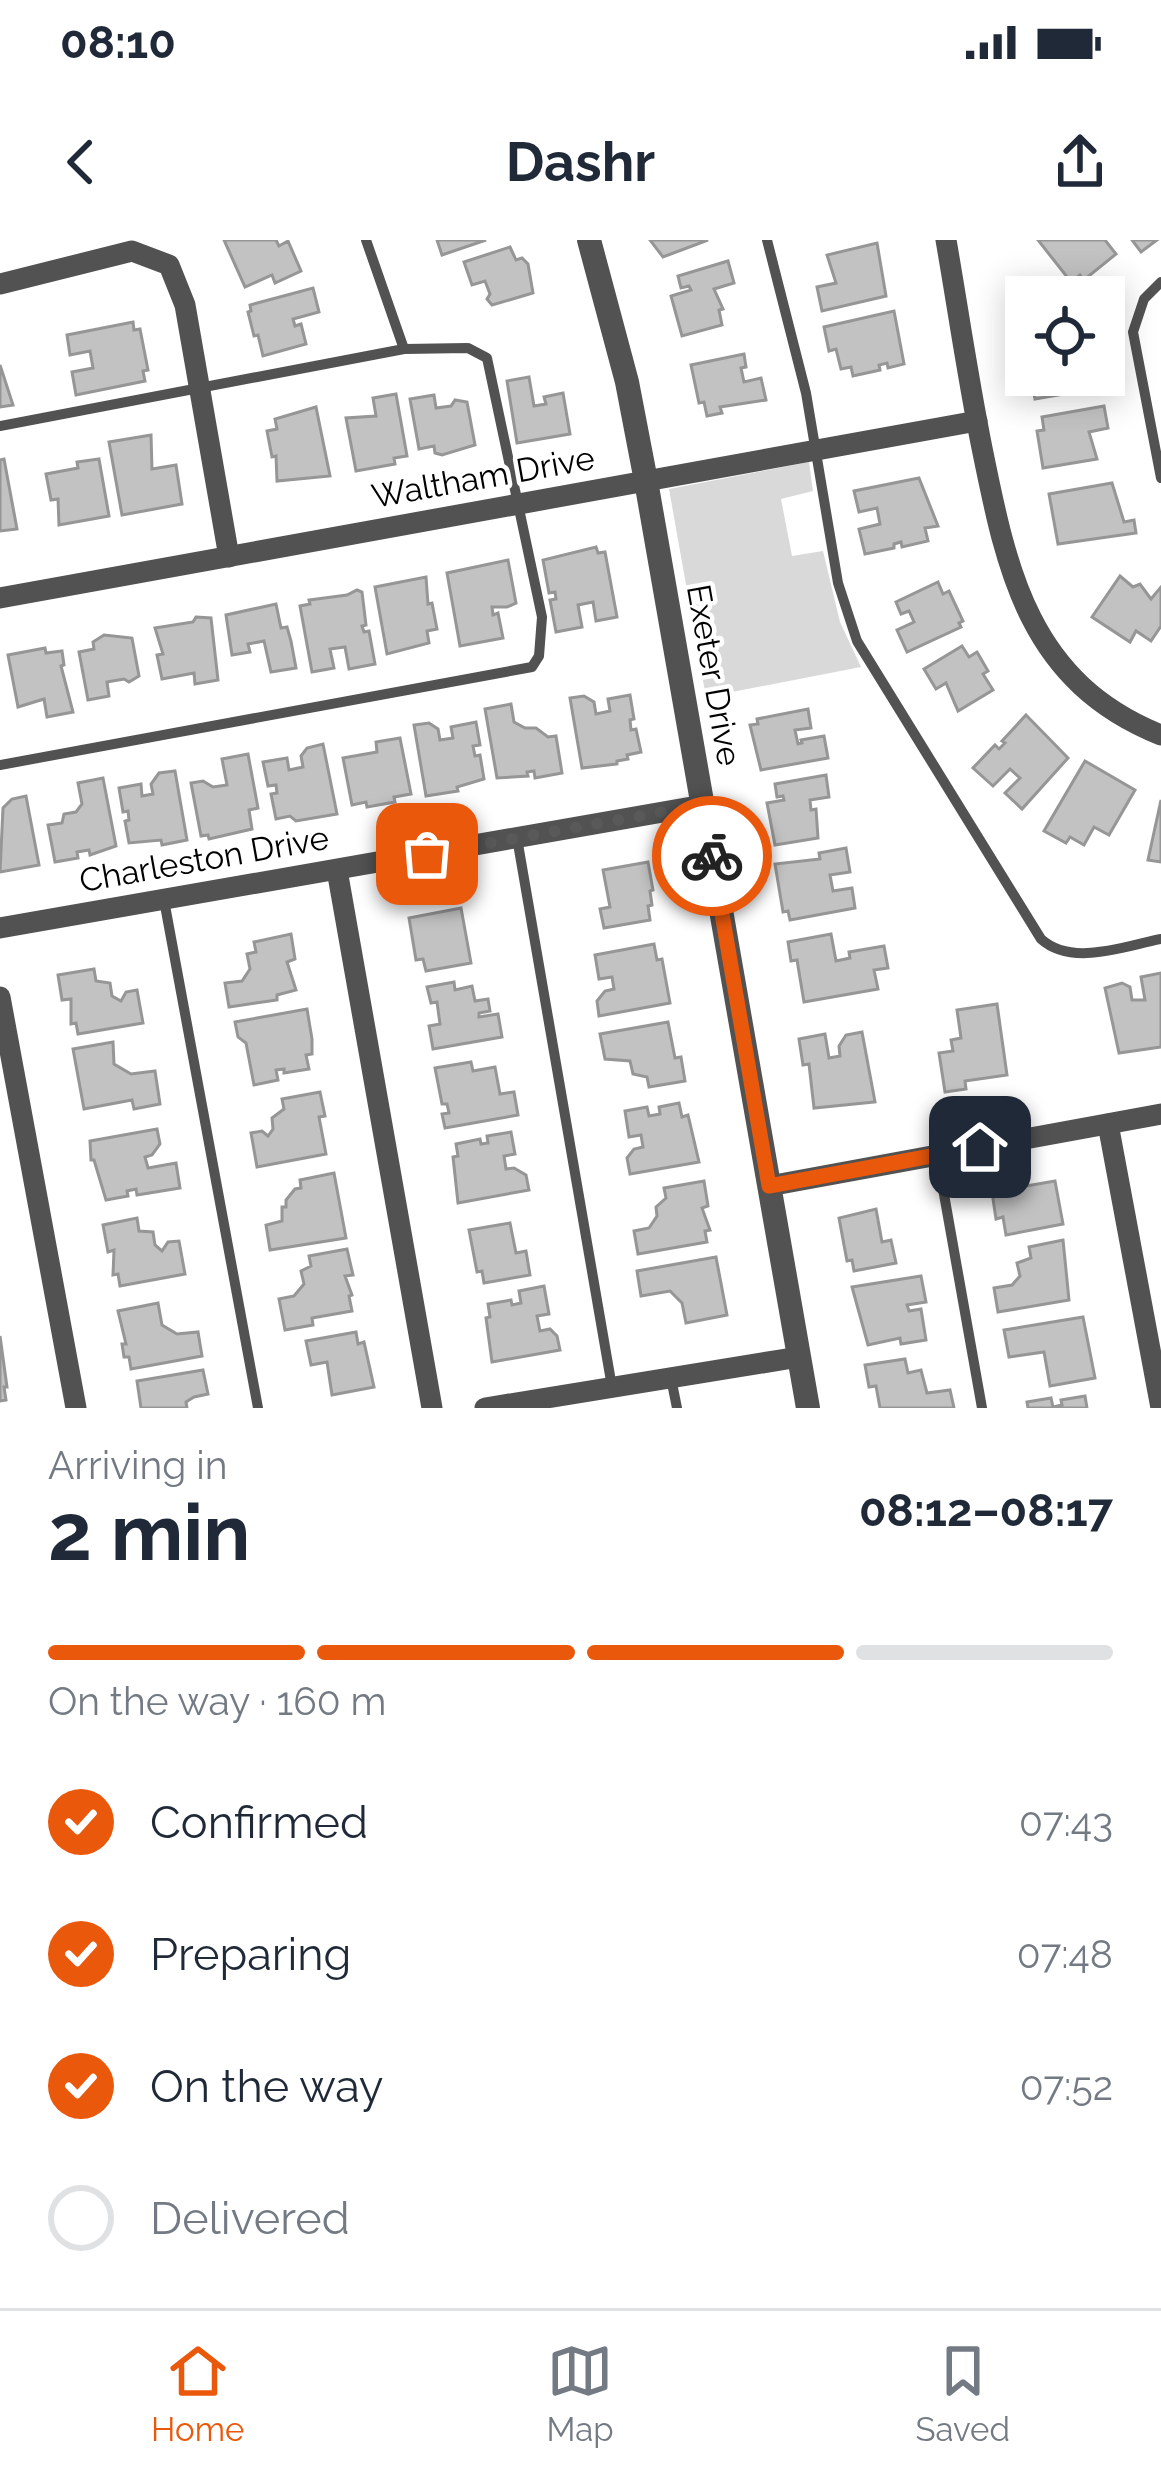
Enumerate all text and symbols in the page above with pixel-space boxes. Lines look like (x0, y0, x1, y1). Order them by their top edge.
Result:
text: 08:10 (60, 16, 176, 69)
icon: back (48, 129, 114, 195)
icon: share (1047, 129, 1113, 195)
text: Dashr (506, 130, 655, 194)
map controls (1005, 276, 1125, 396)
button: locate (1005, 276, 1125, 396)
street label: Waltham Drive (369, 438, 597, 516)
street label: Exeter Drive (679, 581, 749, 769)
courier (652, 796, 772, 916)
pin (376, 803, 478, 905)
street label: Charleston Drive (76, 818, 332, 900)
icon: bag (394, 821, 460, 887)
icon: bike (679, 823, 745, 889)
pin (929, 1096, 1031, 1198)
icon: home (947, 1114, 1013, 1180)
text: Arriving in (48, 1442, 228, 1488)
text: 08:12–08:17 (859, 1484, 1113, 1537)
text: 2 min (48, 1487, 250, 1578)
text: On the way · 160 m (48, 1678, 386, 1724)
icon: check (48, 1789, 114, 1855)
text: Confirmed (150, 1796, 368, 1849)
text: 07:43 (1019, 1799, 1113, 1845)
icon: check (48, 1921, 114, 1987)
text: Preparing (150, 1928, 351, 1981)
text: 07:48 (1017, 1931, 1113, 1977)
icon: check (48, 2053, 114, 2119)
text: On the way (150, 2060, 384, 2113)
text: 07:52 (1020, 2063, 1113, 2109)
text: Delivered (150, 2192, 350, 2245)
tab: Home (151, 2338, 244, 2449)
tab: Map (546, 2338, 614, 2449)
tab: Saved (916, 2338, 1010, 2449)

